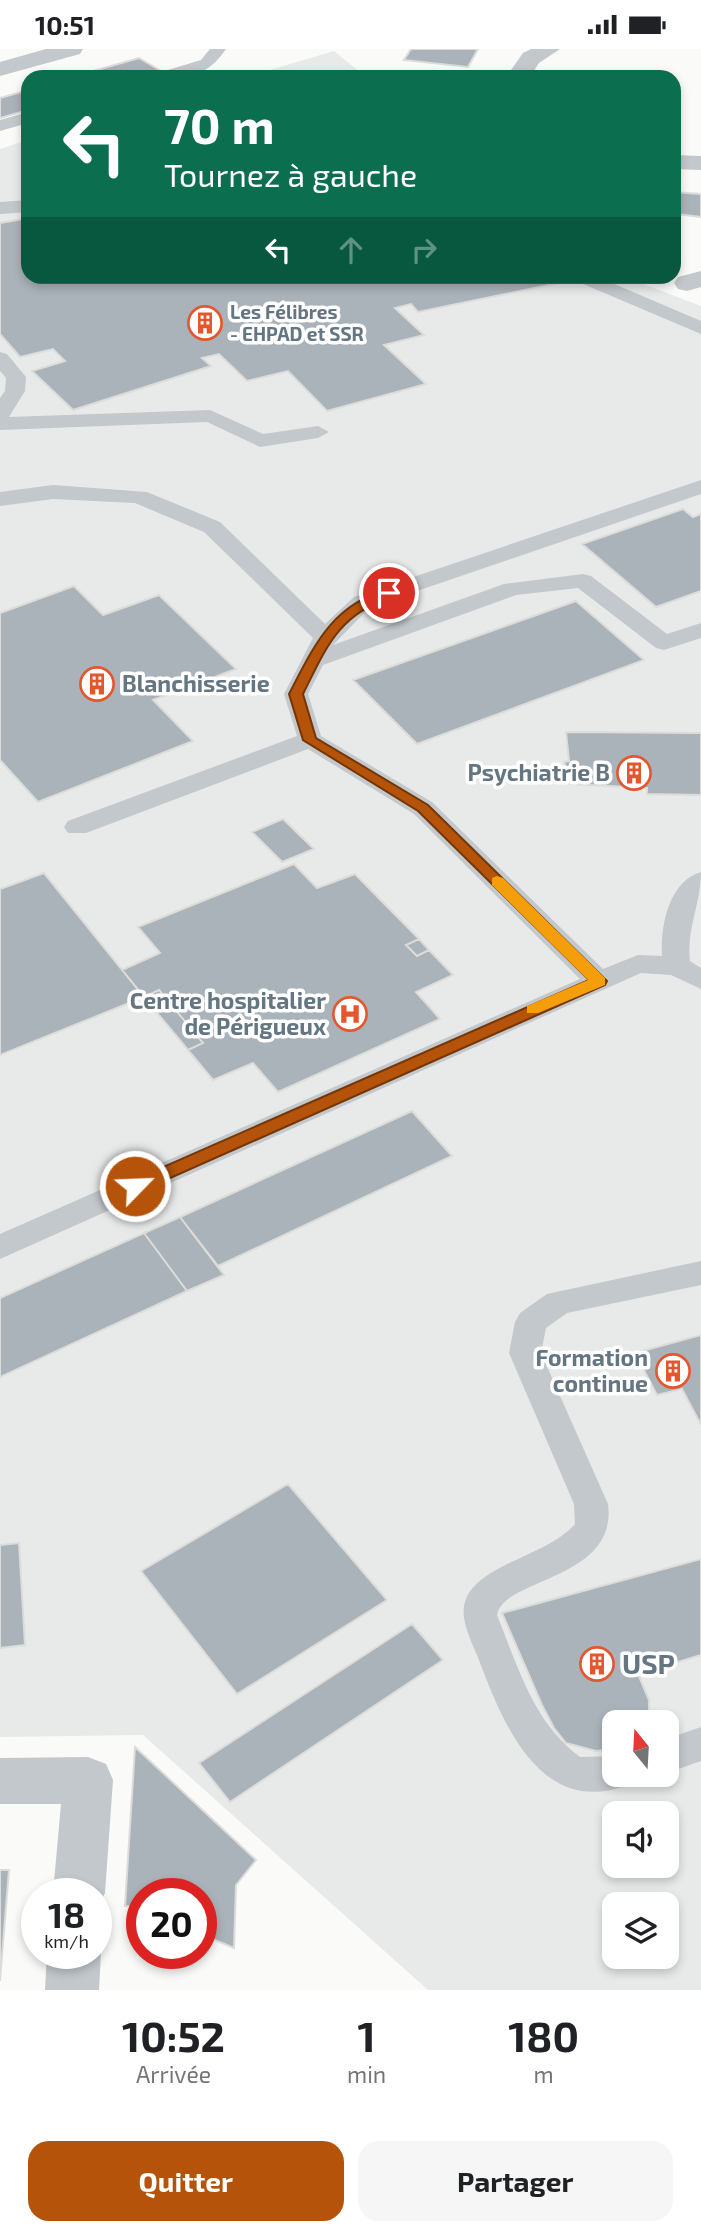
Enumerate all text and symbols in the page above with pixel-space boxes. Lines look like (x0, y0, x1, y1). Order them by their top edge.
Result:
text: 10:51 (35, 9, 95, 40)
text: 70 m (164, 95, 275, 154)
icon: left (49, 98, 140, 189)
text: Tournez à gauche (164, 155, 417, 193)
icon: left (259, 231, 297, 269)
icon: ahead (332, 231, 370, 269)
icon: right (405, 231, 443, 269)
place label: Les Félibres - EHPAD et SSR (230, 300, 364, 345)
building icon: Les Félibres - EHPAD et SSR (186, 304, 224, 342)
pin (359, 563, 419, 623)
icon: arrive (370, 574, 408, 612)
building icon: Blanchisserie (78, 665, 116, 703)
place label: Blanchisserie (122, 669, 270, 697)
building icon: Psychiatrie B (615, 754, 653, 792)
place label: Psychiatrie B (468, 758, 610, 786)
place label: Centre hospitalier de Périgueux (130, 986, 326, 1040)
hospital icon: Centre hospitalier de Périgueux (331, 995, 369, 1033)
position arrow (98, 1149, 172, 1223)
place label: Formation continue (536, 1343, 648, 1397)
building icon: Formation continue (654, 1352, 692, 1390)
building icon: USP (578, 1645, 616, 1683)
place label: USP (622, 1646, 675, 1680)
north arrow (602, 1710, 679, 1787)
map controls (602, 1710, 679, 1969)
button: sound (602, 1801, 679, 1878)
speed limit sign: 20 (126, 1878, 217, 1969)
button: layers (602, 1892, 679, 1969)
text: 18 (48, 1893, 85, 1935)
text: km/h (44, 1930, 89, 1952)
text: 10:52 (122, 2010, 225, 2060)
text: 1 (358, 2010, 376, 2060)
text: 180 (508, 2010, 579, 2060)
text: Arrivée (136, 2060, 211, 2088)
text: min (347, 2060, 386, 2088)
text: m (534, 2060, 554, 2088)
button: Quitter (28, 2141, 344, 2221)
button: Partager (358, 2141, 673, 2221)

